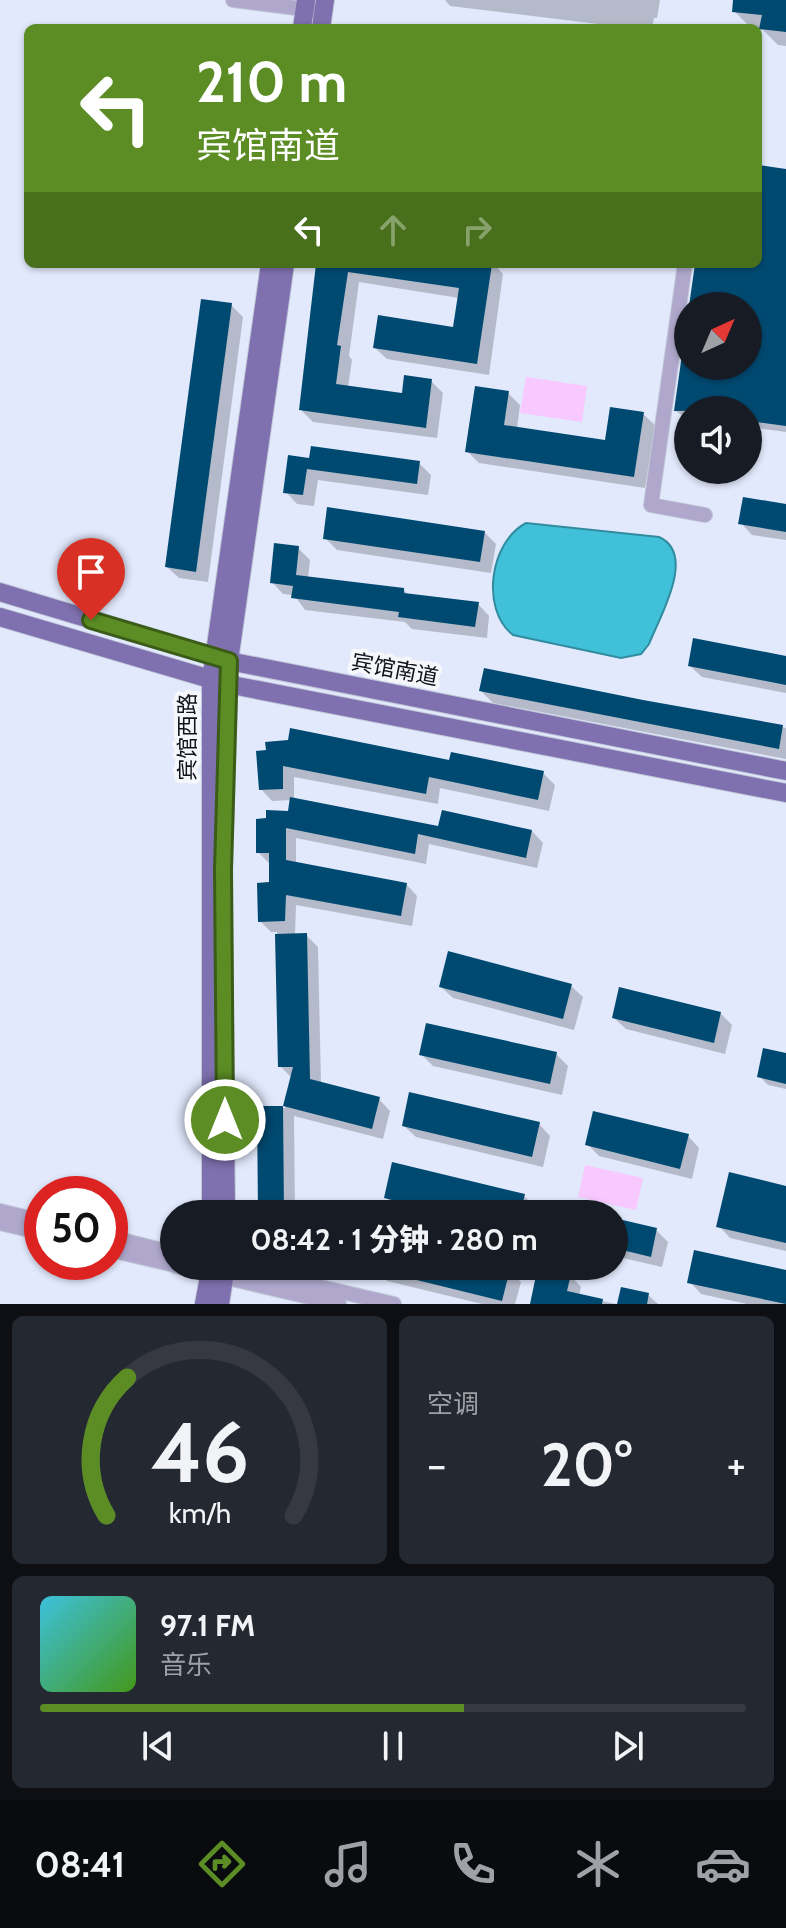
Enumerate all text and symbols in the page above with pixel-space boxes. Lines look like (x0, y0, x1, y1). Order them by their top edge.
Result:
text: 210 m (196, 48, 347, 116)
icon: left (64, 56, 168, 160)
text: 宾馆南道 (196, 123, 340, 167)
icon: left (287, 208, 331, 252)
icon: ahead (371, 208, 415, 252)
icon: right (455, 208, 499, 252)
north arrow (674, 292, 762, 380)
map controls (674, 292, 762, 484)
button: sound (674, 396, 762, 484)
pin (57, 538, 125, 620)
icon: arrive (69, 550, 113, 594)
street label: 宾馆南道 (349, 648, 441, 691)
street label: 宾馆西路 (174, 693, 201, 781)
position arrow (183, 1078, 267, 1162)
speed limit sign: 50 (24, 1176, 128, 1280)
text: 08:42 · 1 分钟 · 280 m (250, 1221, 538, 1258)
text: 空调 (427, 1388, 479, 1420)
text: 46 (150, 1402, 249, 1503)
text: 20° (541, 1428, 632, 1501)
text: − (427, 1438, 446, 1491)
text: + (727, 1438, 746, 1491)
text: km/h (168, 1495, 231, 1530)
text: 97.1 FM (160, 1607, 255, 1644)
text: 音乐 (160, 1649, 212, 1681)
icon: previous (136, 1724, 180, 1768)
icon: pause (371, 1724, 415, 1768)
icon: next (606, 1724, 650, 1768)
icon: directions (194, 1836, 250, 1892)
icon: music (320, 1836, 376, 1892)
icon: phone (445, 1836, 501, 1892)
icon: climate (570, 1836, 626, 1892)
icon: car (695, 1836, 751, 1892)
text: 08:41 (35, 1842, 125, 1886)

